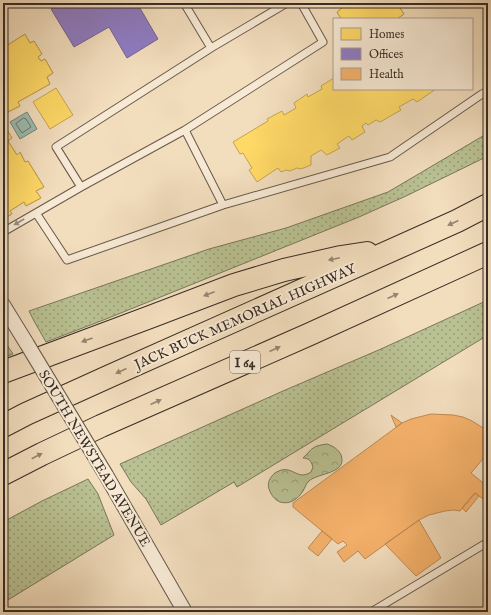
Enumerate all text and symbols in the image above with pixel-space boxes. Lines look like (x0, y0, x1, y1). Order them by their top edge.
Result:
legend (333, 18, 473, 90)
text: Homes (369, 27, 405, 42)
text: Offices (369, 47, 403, 62)
text: Health (369, 67, 404, 82)
one-way arrow (13, 219, 25, 226)
one-way arrow (447, 220, 459, 226)
one-way arrow (327, 256, 340, 262)
street label: JACK BUCK MEMORIAL HIGHWAY (130, 259, 360, 375)
one-way arrow (202, 292, 214, 298)
one-way arrow (388, 293, 399, 299)
one-way arrow (81, 338, 93, 344)
one-way arrow (269, 346, 281, 352)
road number: I 64 (230, 351, 260, 373)
street label: SOUTH NEWSTEAD AVENUE (34, 367, 154, 550)
one-way arrow (115, 368, 126, 374)
one-way arrow (150, 398, 162, 404)
one-way arrow (32, 453, 43, 459)

